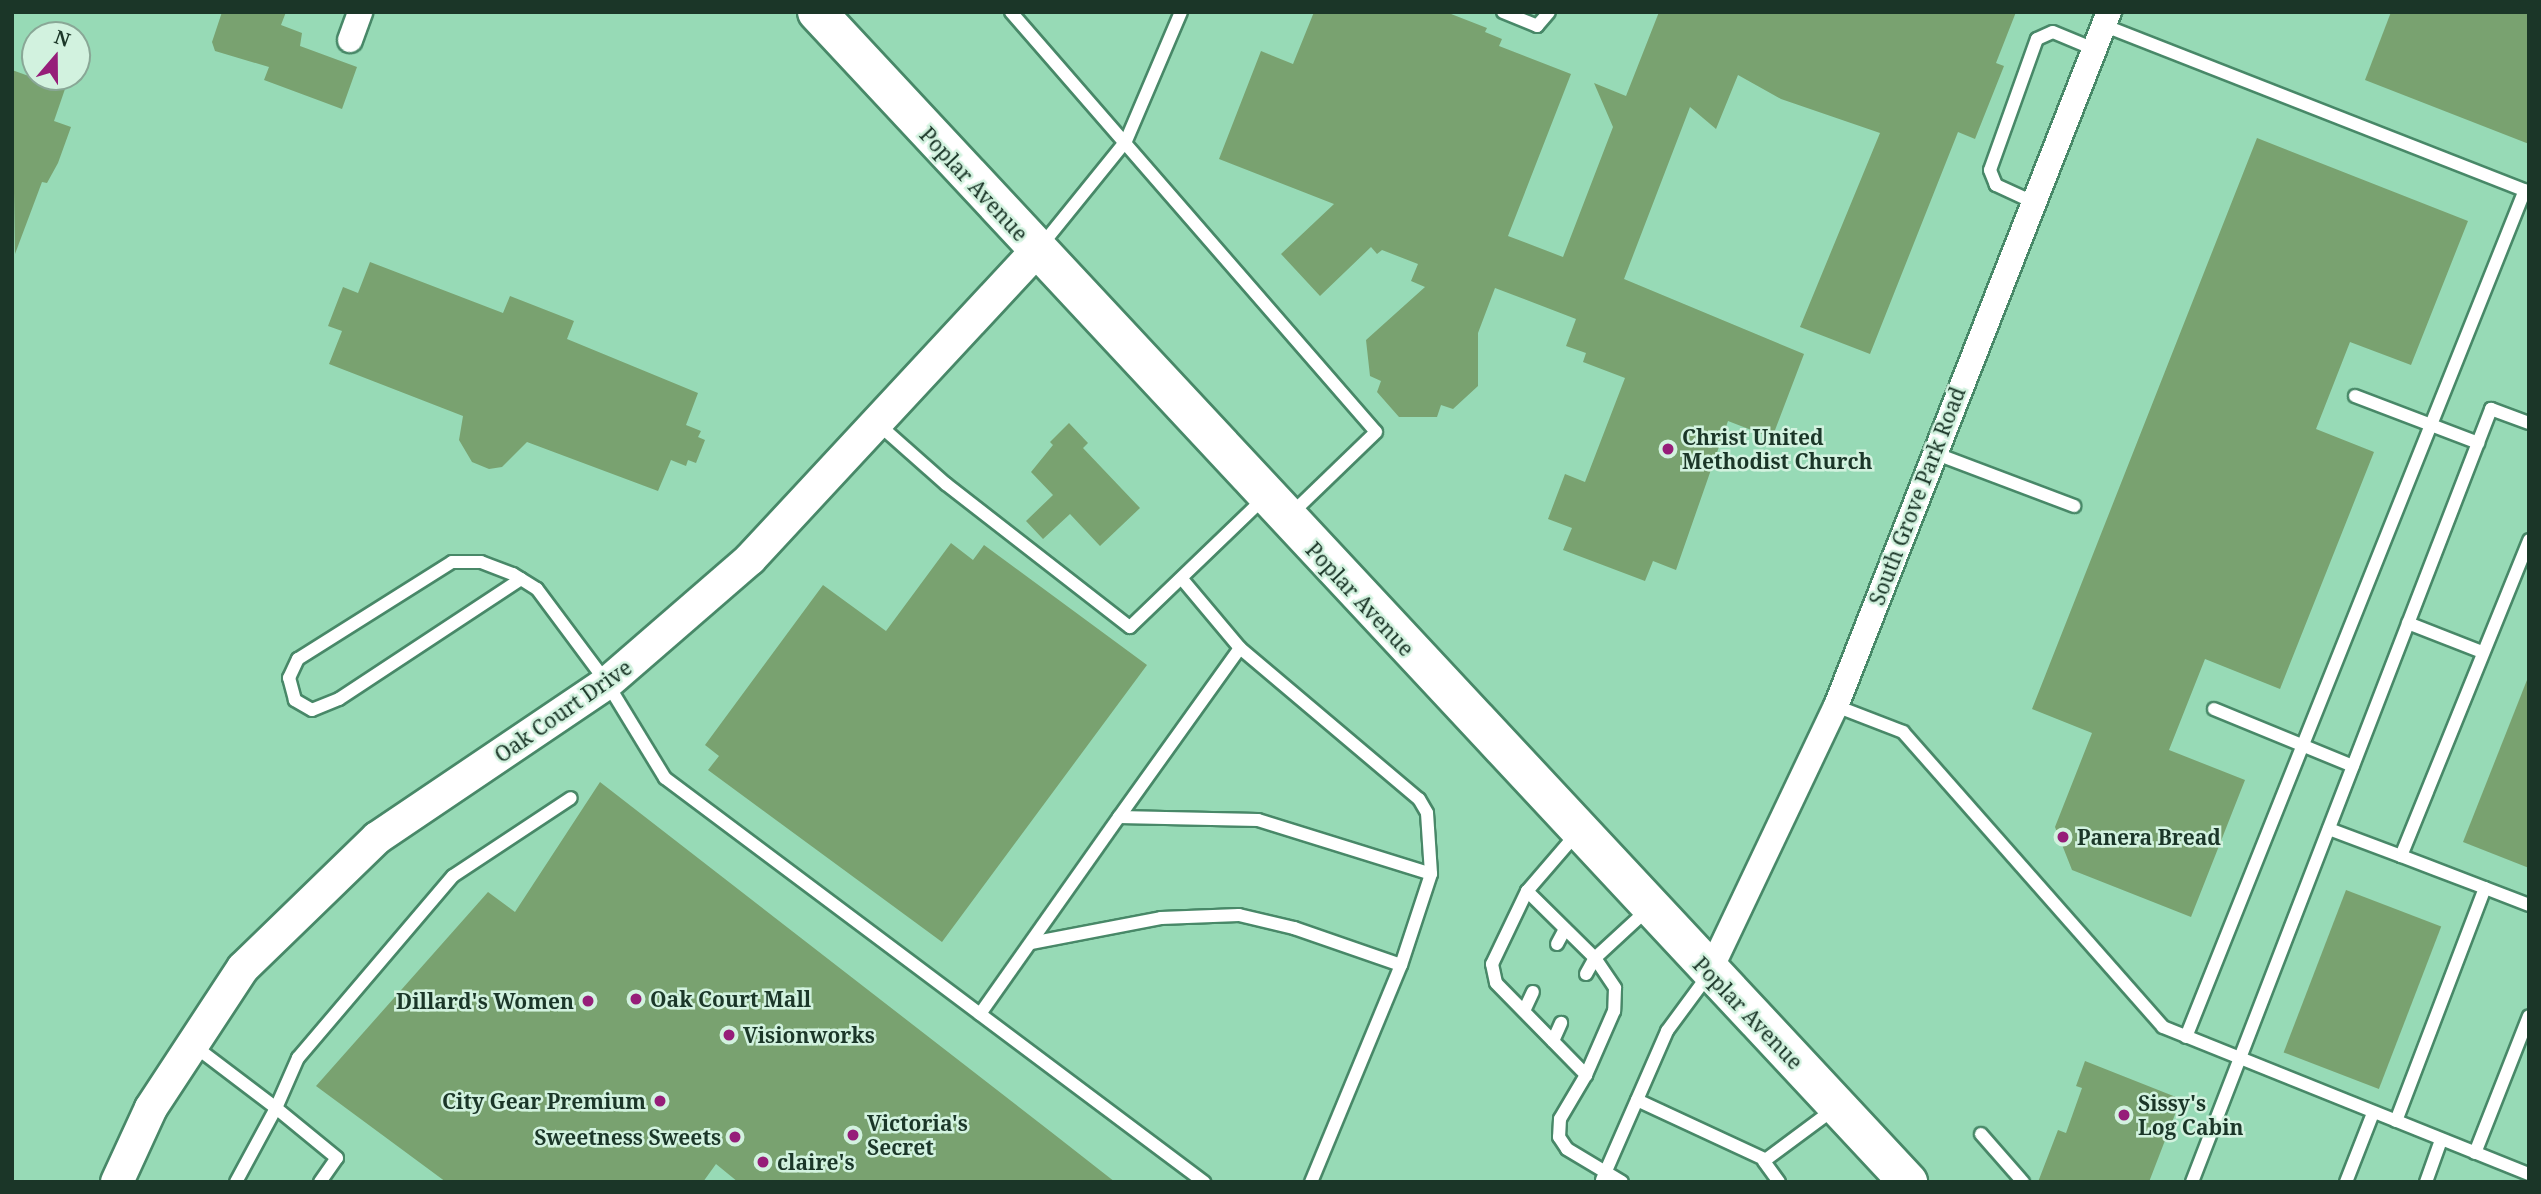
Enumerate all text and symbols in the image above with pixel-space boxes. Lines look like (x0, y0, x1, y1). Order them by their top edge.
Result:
north arrow (21, 21, 91, 91)
text: N (51, 23, 74, 53)
street label: Poplar Avenue (915, 122, 1033, 246)
street label: South Grove Park Road (1864, 383, 1970, 609)
place label: Christ United Methodist Church (1682, 424, 1873, 474)
marker: Christ United Methodist Church (1660, 441, 1676, 457)
street label: Poplar Avenue (1301, 537, 1419, 661)
street label: Oak Court Drive (490, 654, 636, 768)
place label: Panera Bread (2077, 824, 2221, 850)
marker: Panera Bread (2055, 829, 2071, 845)
street label: Poplar Avenue (1688, 952, 1808, 1074)
place label: Oak Court Mall (650, 986, 811, 1012)
place label: Dillard's Women (396, 988, 574, 1014)
marker: Oak Court Mall (628, 991, 644, 1007)
marker: Dillard's Women (580, 993, 596, 1009)
place label: Visionworks (743, 1022, 875, 1048)
marker: Visionworks (721, 1027, 737, 1043)
place label: City Gear Premium (442, 1088, 646, 1114)
place label: Sissy's Log Cabin (2138, 1090, 2244, 1140)
marker: City Gear Premium (652, 1093, 668, 1109)
marker: Sissy's Log Cabin (2116, 1107, 2132, 1123)
place label: Victoria's Secret (867, 1110, 968, 1160)
place label: Sweetness Sweets (534, 1124, 721, 1150)
marker: Victoria's Secret (845, 1127, 861, 1143)
marker: Sweetness Sweets (727, 1129, 743, 1145)
place label: claire's (777, 1149, 855, 1175)
marker: claire's (755, 1154, 771, 1170)

